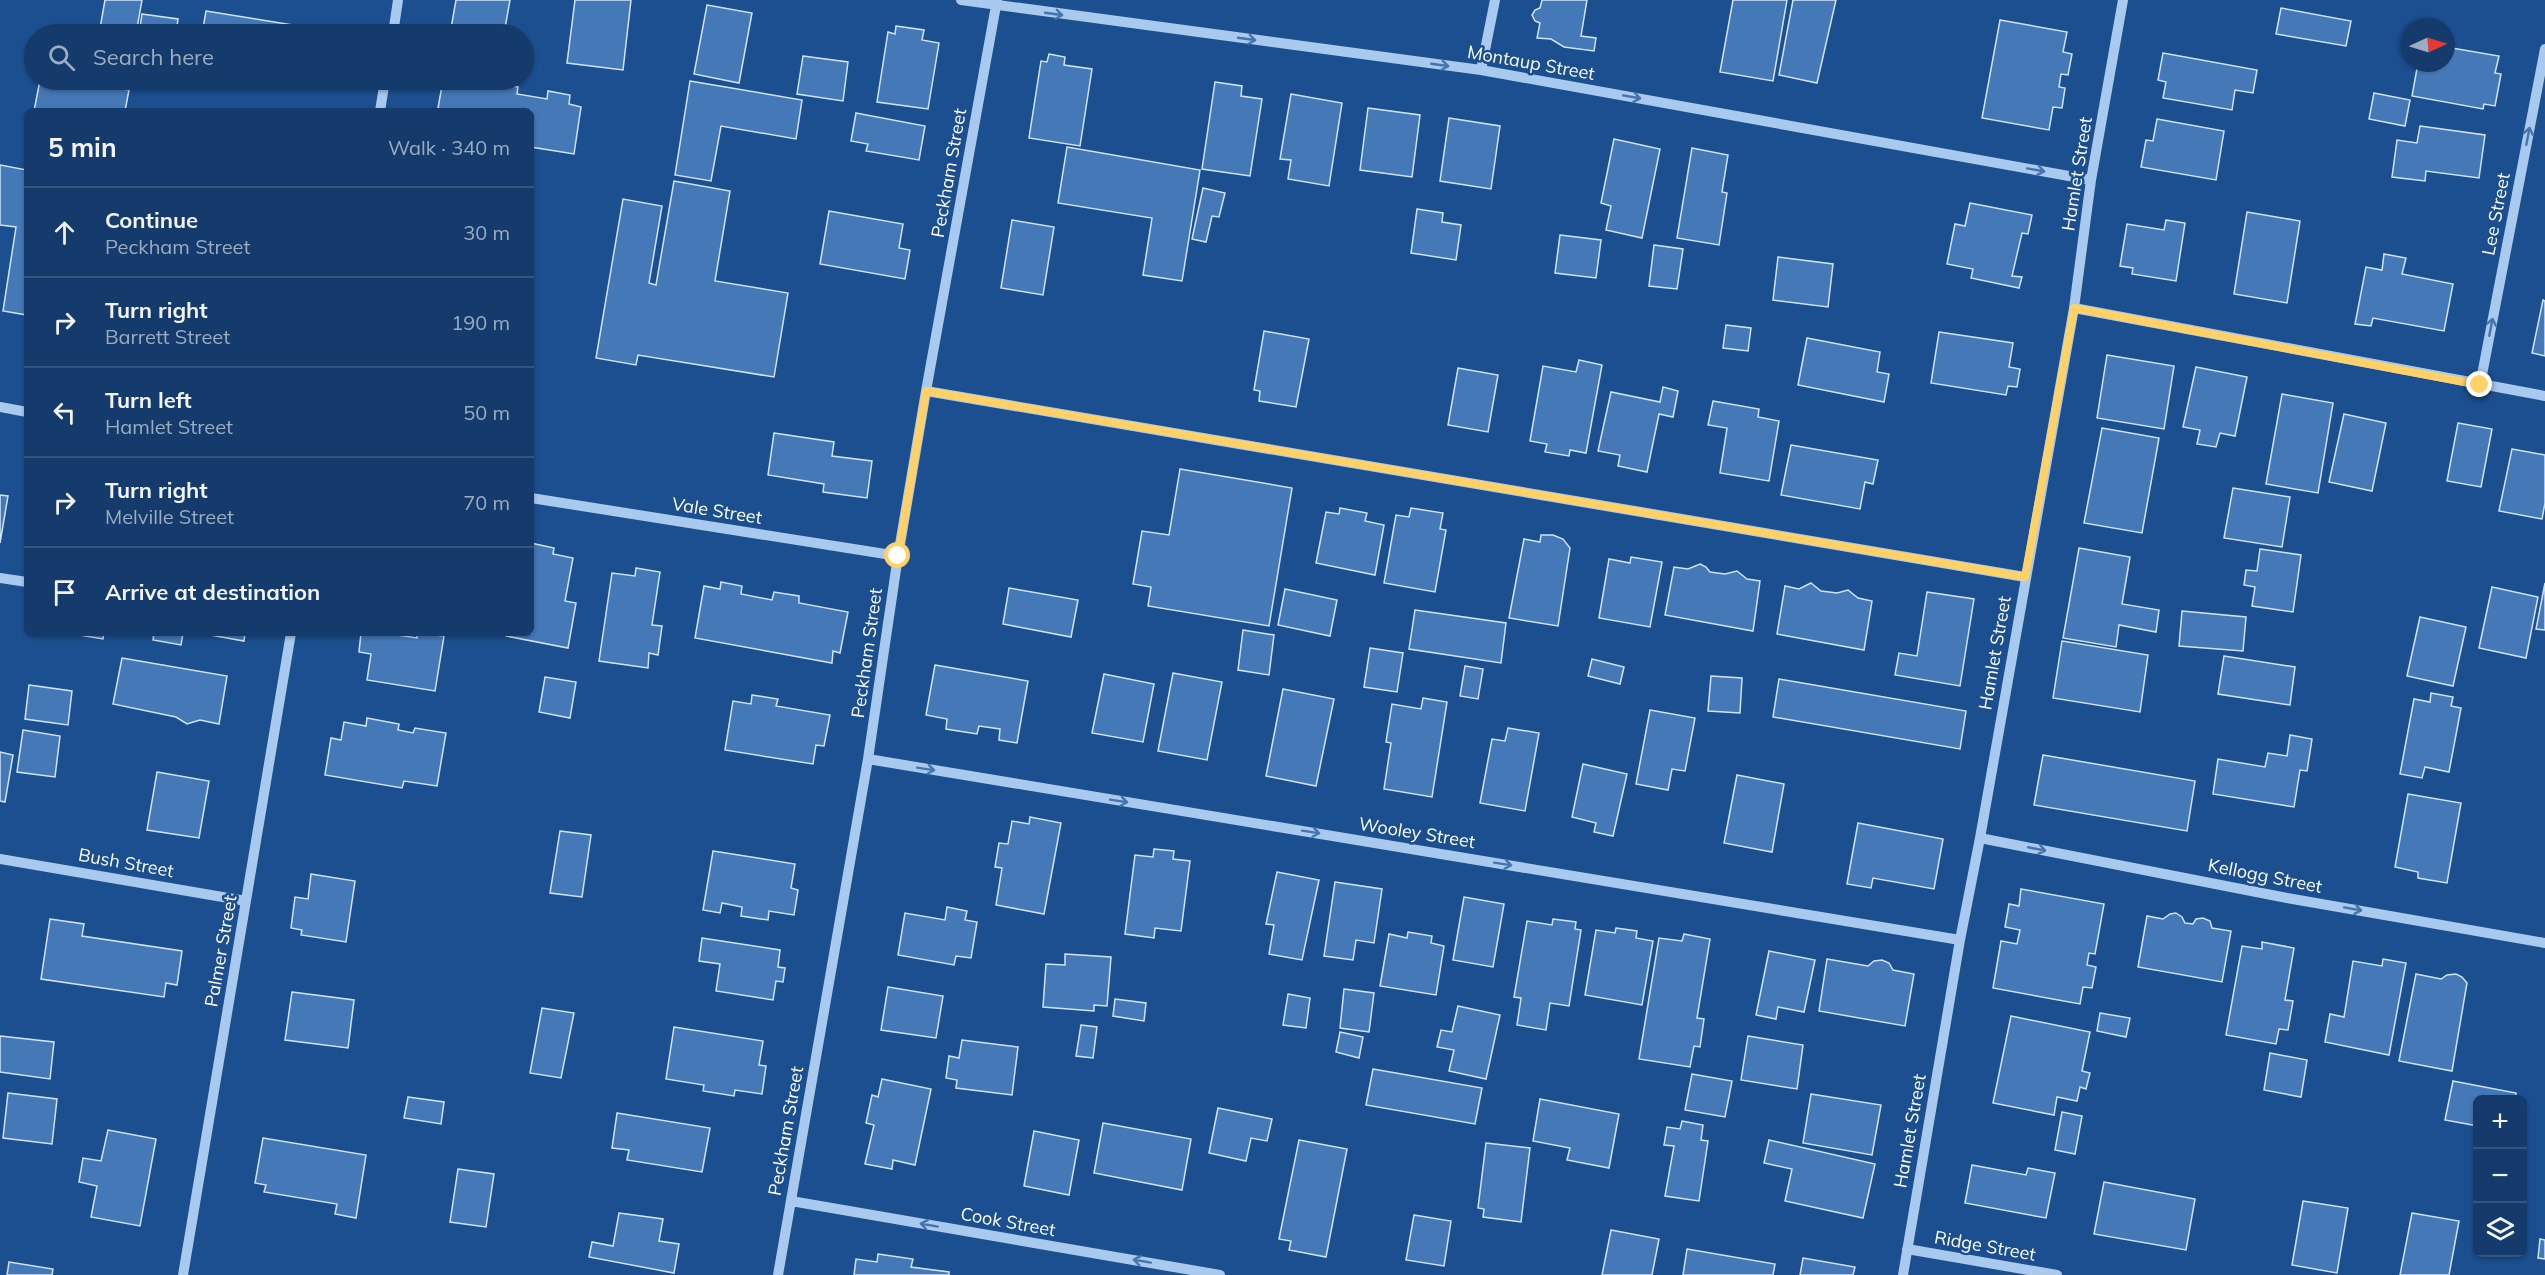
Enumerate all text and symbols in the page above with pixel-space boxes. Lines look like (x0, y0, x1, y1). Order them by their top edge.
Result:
one-way arrow (1043, 8, 1063, 19)
north arrow (2401, 18, 2455, 72)
search box (24, 24, 534, 90)
one-way arrow (1237, 34, 1256, 45)
street label: Montaup Street (1466, 40, 1597, 85)
icon: search (45, 41, 78, 74)
text: Search here (93, 43, 214, 71)
one-way arrow (1430, 59, 1450, 70)
one-way arrow (1622, 92, 1642, 103)
street label: Peckham Street (926, 106, 971, 239)
street label: Hamlet Street (2056, 115, 2097, 233)
one-way arrow (2523, 126, 2534, 146)
text: 5 min (48, 131, 117, 164)
text: Walk · 340 m (388, 135, 510, 160)
one-way arrow (2026, 165, 2046, 176)
street label: Lee Street (2476, 171, 2515, 257)
text: Continue (105, 206, 198, 234)
icon: ahead (48, 216, 81, 249)
text: 30 m (463, 220, 510, 245)
text: Peckham Street (105, 234, 250, 259)
text: Turn right (105, 296, 208, 324)
icon: right (48, 306, 81, 339)
text: 190 m (451, 310, 510, 335)
one-way arrow (2486, 318, 2497, 337)
text: Barrett Street (105, 324, 230, 349)
route end (2466, 371, 2492, 397)
text: Turn left (105, 386, 192, 414)
icon: left (48, 396, 81, 429)
text: 50 m (463, 400, 510, 425)
text: Hamlet Street (105, 414, 233, 439)
text: Turn right (105, 476, 208, 504)
icon: right (48, 486, 81, 519)
text: 70 m (463, 490, 510, 515)
street label: Vale Street (670, 492, 764, 529)
text: Melville Street (105, 504, 234, 529)
route start (884, 542, 910, 568)
icon: arrive (48, 576, 81, 609)
text: Arrive at destination (105, 578, 320, 606)
street label: Peckham Street (846, 587, 887, 719)
street label: Hamlet Street (1973, 594, 2016, 712)
one-way arrow (916, 763, 936, 774)
one-way arrow (1108, 795, 1128, 806)
street label: Wooley Street (1357, 812, 1477, 853)
one-way arrow (1301, 827, 1320, 838)
street label: Bush Street (77, 843, 176, 882)
one-way arrow (2027, 844, 2047, 855)
street label: Kellogg Street (2206, 853, 2324, 898)
one-way arrow (1493, 859, 1513, 870)
street label: Palmer Street (199, 893, 242, 1009)
one-way arrow (2342, 904, 2362, 915)
street label: Peckham Street (763, 1064, 808, 1197)
street label: Hamlet Street (1888, 1072, 1931, 1190)
map controls (2473, 1095, 2527, 1257)
button: + (2473, 1095, 2527, 1149)
button: − (2473, 1149, 2527, 1203)
street label: Cook Street (959, 1202, 1057, 1241)
button: layers (2473, 1203, 2527, 1257)
one-way arrow (920, 1219, 939, 1230)
street label: Ridge Street (1933, 1225, 2038, 1266)
one-way arrow (1133, 1256, 1152, 1267)

